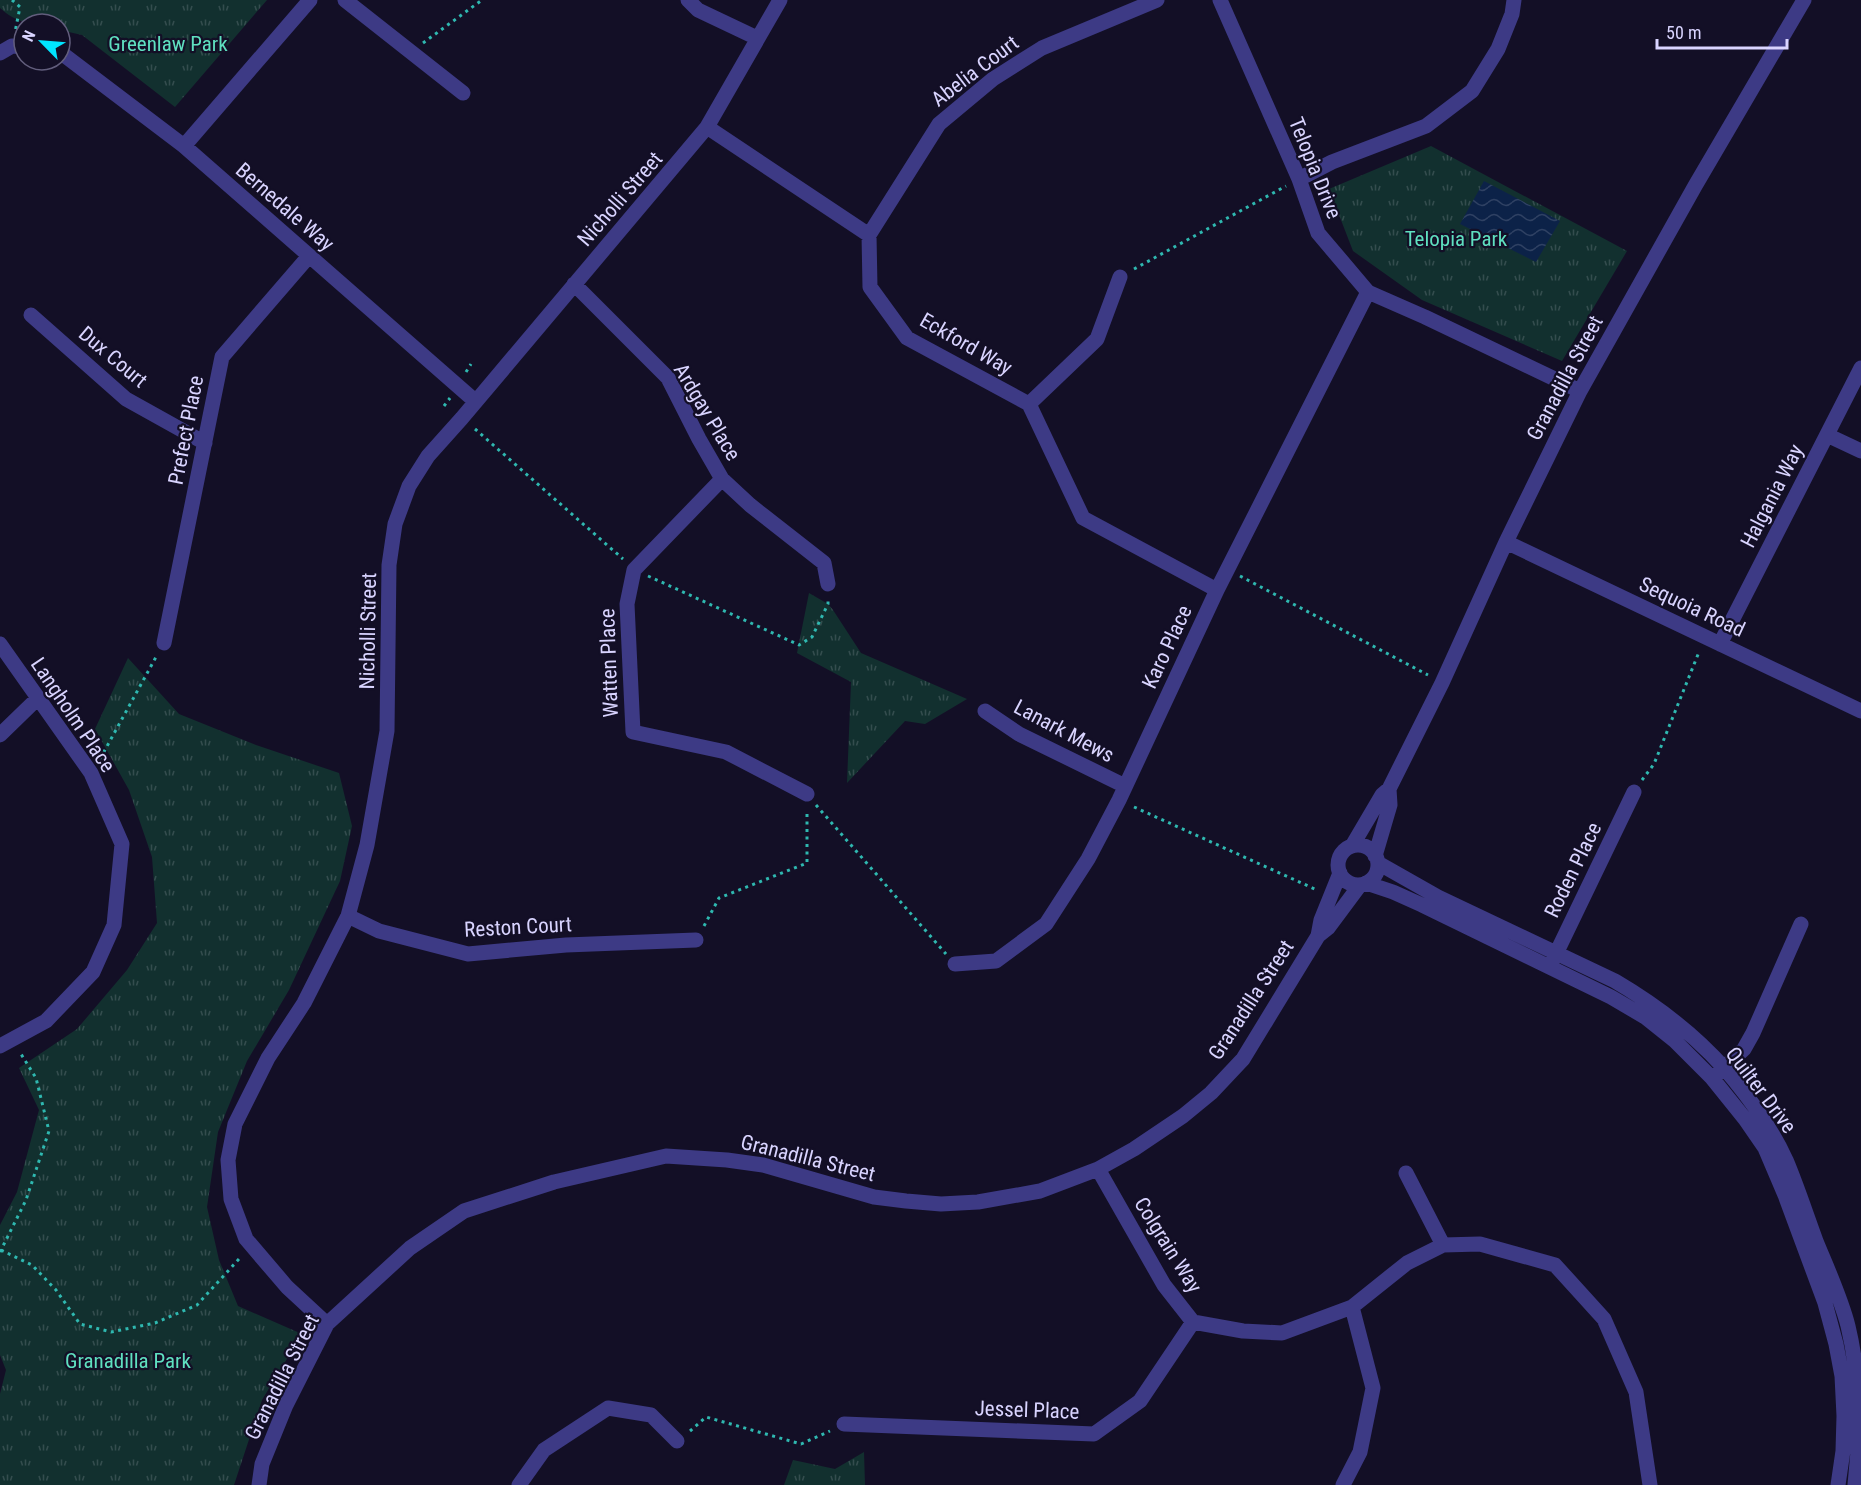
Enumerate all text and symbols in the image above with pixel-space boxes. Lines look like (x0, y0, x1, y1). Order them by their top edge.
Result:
north arrow (12, 12, 72, 72)
scale bar (1657, 12, 1788, 50)
text: 50 m (1666, 22, 1701, 43)
text: N (18, 27, 40, 44)
street label: Abelia Court (927, 31, 1023, 111)
park label: Greenlaw Park (108, 32, 228, 56)
street label: Telopia Drive (1284, 114, 1346, 222)
street label: Nicholli Street (573, 147, 667, 251)
street label: Bernedale Way (231, 158, 339, 256)
park label: Telopia Park (1405, 227, 1508, 251)
street label: Eckford Way (916, 308, 1017, 380)
street label: Granadilla Street (1522, 312, 1608, 444)
street label: Dux Court (74, 321, 152, 393)
street label: Ardgay Place (669, 359, 745, 465)
street label: Prefect Place (164, 373, 208, 487)
street label: Halgania Way (1736, 440, 1808, 552)
street label: Nicholli Street (355, 572, 381, 690)
street label: Sequoia Road (1635, 572, 1749, 642)
street label: Karo Place (1137, 601, 1197, 692)
street label: Watten Place (595, 608, 623, 718)
street label: Langholm Place (26, 653, 120, 777)
street label: Lanark Mews (1010, 695, 1118, 767)
street label: Roden Place (1540, 818, 1606, 922)
street label: Reston Court (464, 912, 572, 942)
street label: Granadilla Street (1203, 936, 1299, 1064)
street label: Quilter Drive (1721, 1042, 1801, 1138)
street label: Granadilla Street (738, 1130, 878, 1186)
street label: Colgrain Way (1129, 1193, 1207, 1297)
street label: Granadilla Street (240, 1310, 324, 1444)
park label: Granadilla Park (65, 1349, 191, 1373)
street label: Jessel Place (974, 1396, 1080, 1424)

